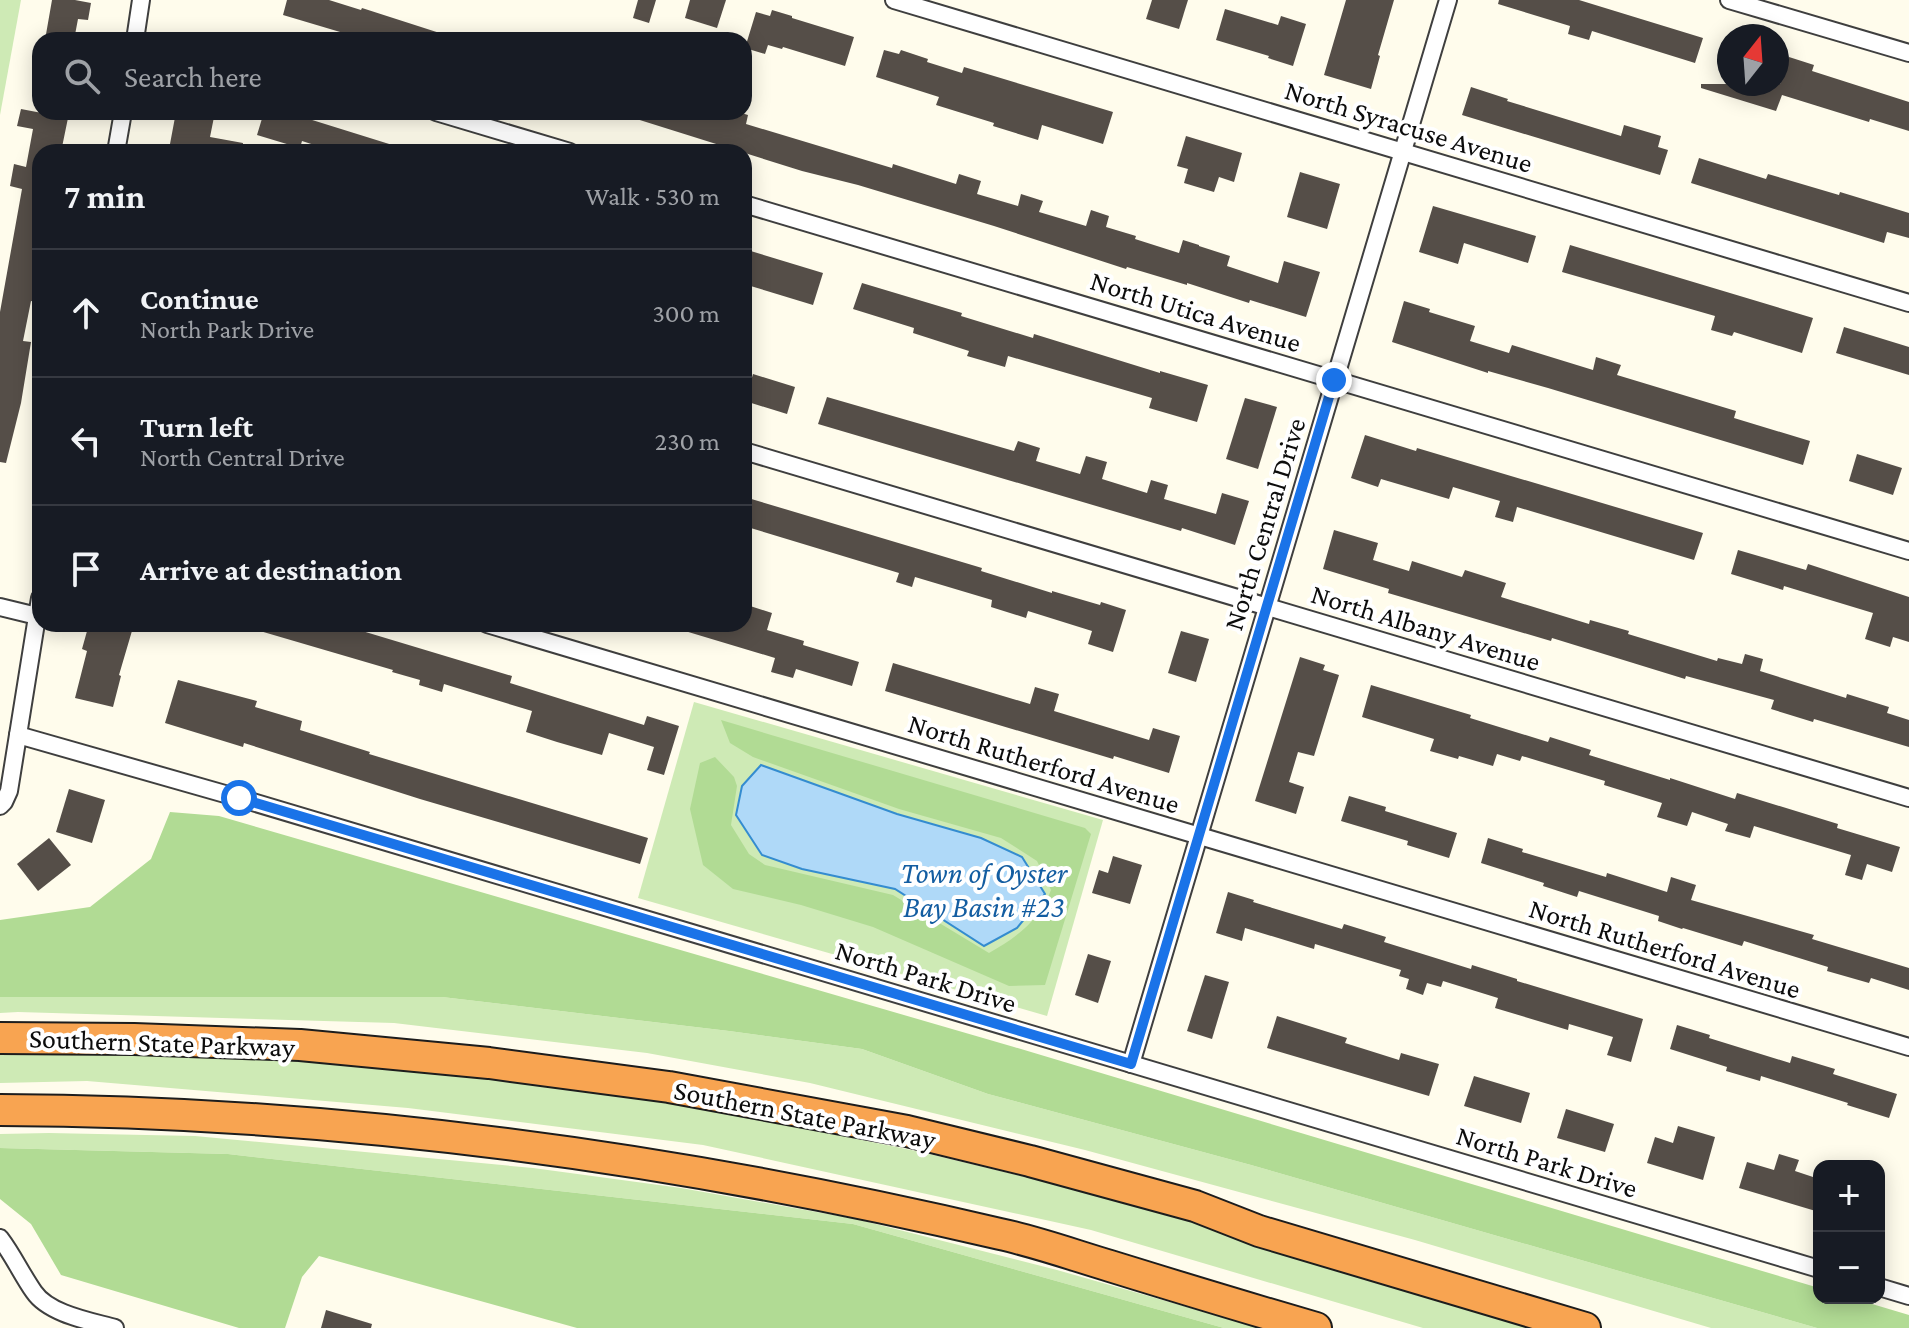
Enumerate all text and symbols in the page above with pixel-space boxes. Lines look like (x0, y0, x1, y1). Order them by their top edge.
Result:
north arrow (1717, 24, 1789, 96)
search box (32, 32, 752, 120)
icon: search (60, 54, 104, 98)
text: Search here (124, 60, 262, 93)
street label: North Syracuse Avenue (1281, 74, 1536, 179)
text: 7 min (64, 178, 145, 215)
text: Walk · 530 m (585, 182, 720, 211)
street label: North Utica Avenue (1087, 265, 1305, 358)
text: Continue (140, 282, 259, 315)
icon: ahead (64, 291, 108, 335)
text: 300 m (652, 299, 720, 328)
text: North Park Drive (140, 315, 314, 344)
route end (1316, 362, 1352, 398)
text: Turn left (140, 410, 253, 443)
street label: North Central Drive (1217, 414, 1312, 634)
icon: left (64, 419, 108, 463)
text: 230 m (655, 427, 720, 456)
text: North Central Drive (140, 443, 345, 472)
icon: arrive (64, 547, 108, 591)
text: Arrive at destination (140, 553, 402, 586)
street label: North Albany Avenue (1308, 578, 1544, 677)
street label: North Rutherford Avenue (904, 707, 1183, 820)
route start (221, 780, 257, 816)
water label: Town of Oyster Bay Basin #23 (901, 856, 1069, 924)
street label: North Rutherford Avenue (1525, 892, 1804, 1005)
street label: North Park Drive (832, 934, 1020, 1019)
street label: Southern State Parkway (29, 1022, 297, 1063)
street label: Southern State Parkway (671, 1074, 939, 1155)
street label: North Park Drive (1453, 1119, 1641, 1204)
map controls (1813, 1160, 1885, 1304)
button: + (1813, 1160, 1885, 1232)
button: − (1813, 1232, 1885, 1304)

